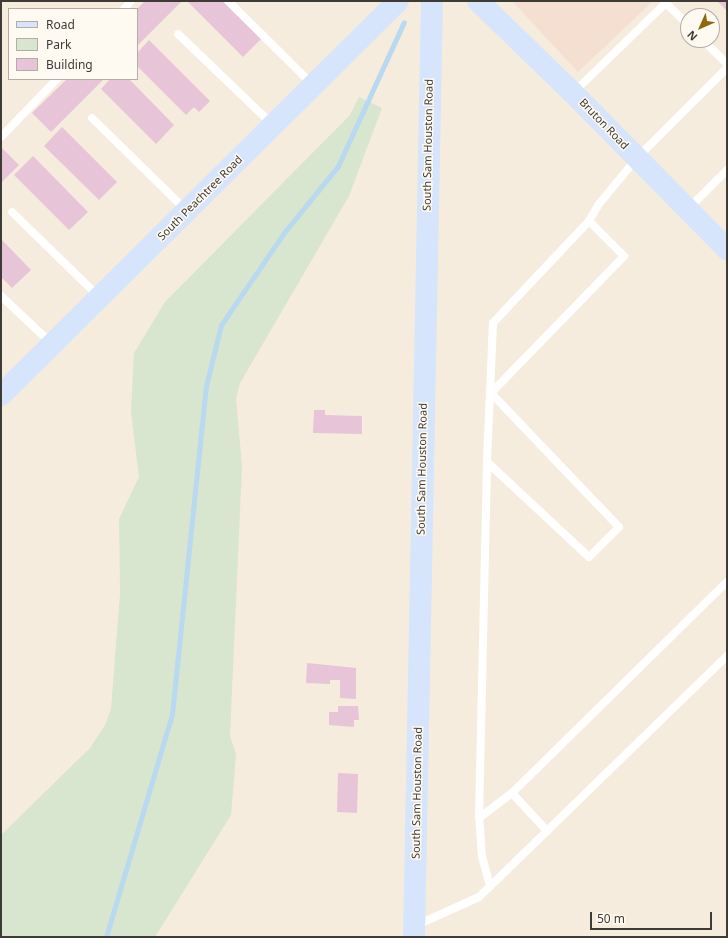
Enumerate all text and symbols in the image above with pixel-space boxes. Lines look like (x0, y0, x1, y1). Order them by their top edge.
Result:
legend (8, 8, 138, 80)
north arrow (680, 8, 720, 48)
text: Road (46, 16, 75, 33)
text: N (683, 28, 700, 45)
text: Park (46, 36, 71, 53)
text: Building (46, 56, 93, 73)
street label: South Sam Houston Road (420, 79, 436, 211)
street label: Bruton Road (577, 96, 631, 152)
street label: South Peachtree Road (155, 153, 245, 243)
street label: South Sam Houston Road (414, 403, 430, 535)
street label: South Sam Houston Road (409, 727, 425, 859)
scale bar (592, 904, 714, 930)
text: 50 m (597, 910, 625, 927)

